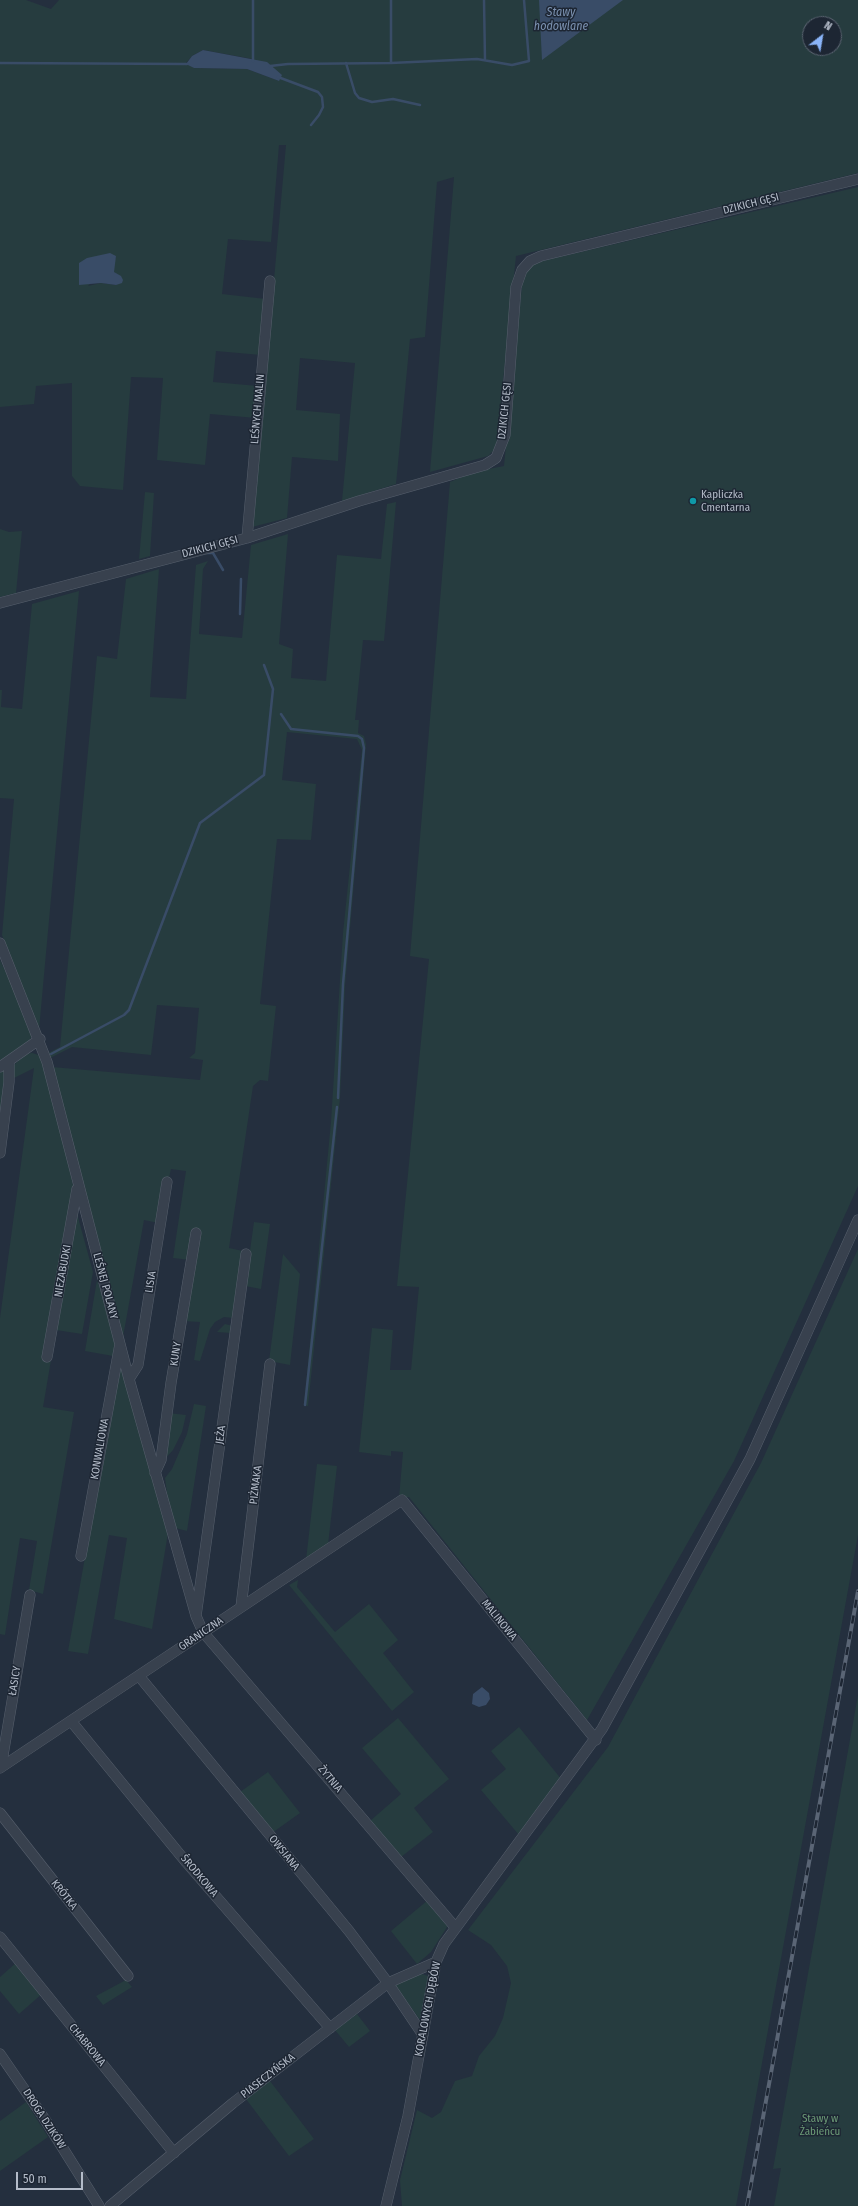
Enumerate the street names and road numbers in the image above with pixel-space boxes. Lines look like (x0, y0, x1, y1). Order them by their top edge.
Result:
street label: DZIKICH GĘSI (722, 191, 780, 217)
street label: LEŚNYCH MALIN (248, 374, 268, 444)
street label: DZIKICH GĘSI (495, 382, 515, 440)
street label: DZIKICH GĘSI (181, 533, 239, 561)
street label: NIEZABUDKI (52, 1244, 74, 1298)
street label: LEŚNEJ POLANY (90, 1251, 120, 1321)
street label: LISIA (143, 1270, 159, 1294)
street label: KUNY (168, 1341, 184, 1367)
street label: KONWALIOWA (88, 1417, 112, 1481)
street label: JEŻA (213, 1425, 229, 1445)
street label: PIŻMAKA (247, 1465, 265, 1505)
street label: MALINOWA (478, 1597, 520, 1643)
street label: GRANICZNA (176, 1614, 226, 1654)
street label: ŁASICY (6, 1665, 24, 1697)
street label: ŻYTNIA (315, 1763, 345, 1795)
street label: OWSIANA (266, 1833, 302, 1873)
street label: ŚRODKOWA (177, 1852, 221, 1900)
street label: KRÓTKA (48, 1877, 80, 1913)
street label: KORALOWYCH DĘBÓW (412, 1960, 444, 2058)
street label: CHABROWA (66, 2021, 108, 2069)
street label: PIASECZYŃSKA (238, 2051, 298, 2101)
street label: DROGA DZIKÓW (20, 2087, 68, 2151)

